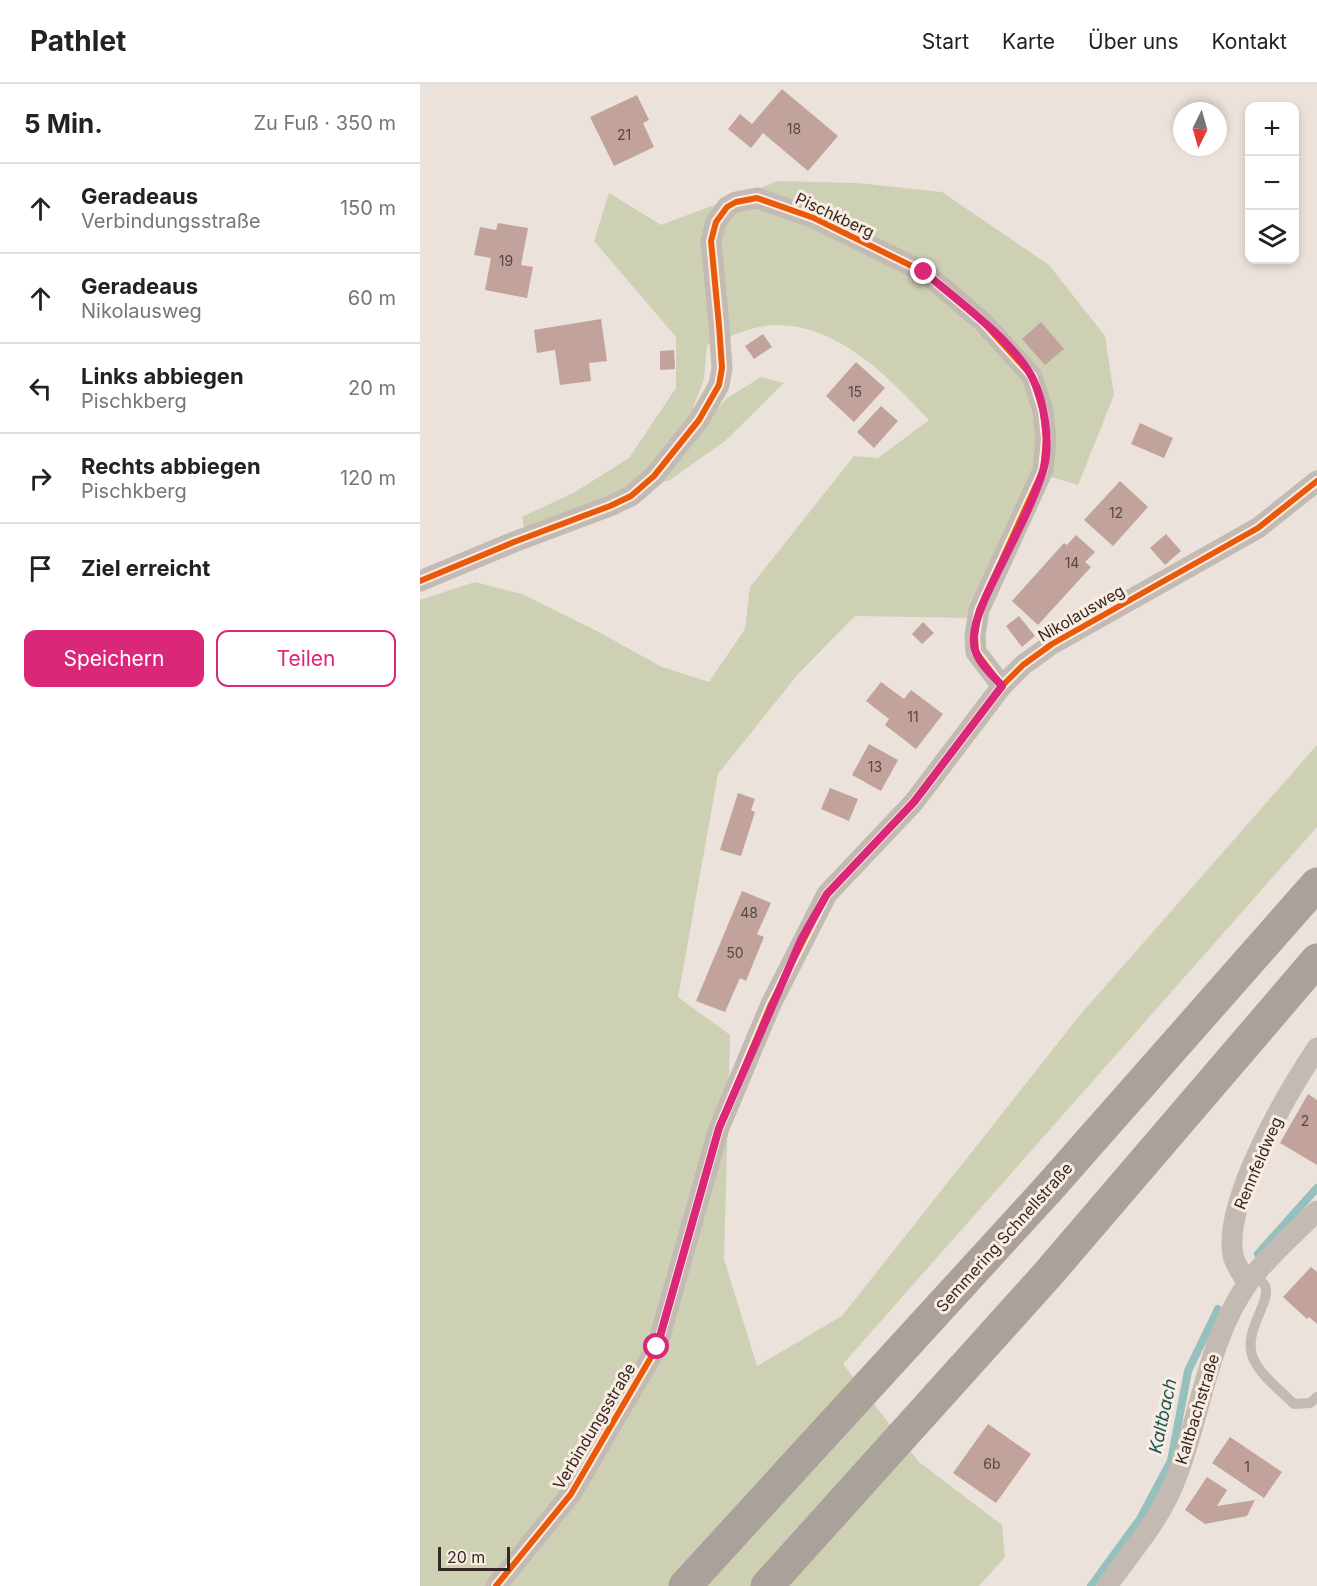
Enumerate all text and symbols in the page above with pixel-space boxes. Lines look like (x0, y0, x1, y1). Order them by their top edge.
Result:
text: Pathlet (30, 24, 126, 58)
text: Start (922, 29, 969, 54)
text: Karte (1002, 29, 1055, 54)
text: Über uns (1088, 29, 1179, 54)
text: Kontakt (1212, 29, 1287, 54)
north arrow (1173, 102, 1227, 156)
map controls (1245, 102, 1299, 264)
button: + (1245, 102, 1299, 156)
text: 5 Min. (24, 108, 103, 139)
text: Zu Fuß · 350 m (253, 111, 396, 135)
house number: 18 (787, 120, 801, 137)
house number: 21 (617, 126, 631, 143)
button: − (1245, 156, 1299, 210)
text: Geradeaus (81, 183, 198, 209)
street label: Pischkberg (792, 188, 878, 242)
icon: ahead (24, 192, 57, 225)
text: 150 m (340, 196, 396, 220)
text: Verbindungsstraße (81, 209, 261, 233)
button: layers (1245, 210, 1299, 264)
house number: 19 (499, 252, 513, 269)
route end (910, 258, 936, 284)
text: Geradeaus (81, 273, 198, 299)
icon: ahead (24, 282, 57, 315)
text: 60 m (348, 286, 396, 310)
text: Nikolausweg (81, 299, 202, 323)
text: Links abbiegen (81, 363, 244, 389)
icon: left (24, 372, 57, 405)
text: 20 m (348, 376, 396, 400)
house number: 15 (848, 383, 862, 400)
text: Pischkberg (81, 389, 187, 413)
text: Rechts abbiegen (81, 453, 261, 479)
icon: right (24, 462, 57, 495)
text: 120 m (340, 466, 396, 490)
text: Pischkberg (81, 479, 187, 503)
house number: 12 (1109, 504, 1123, 521)
icon: arrive (24, 552, 57, 585)
house number: 14 (1065, 554, 1079, 571)
text: Ziel erreicht (81, 555, 210, 581)
street label: Nikolausweg (1034, 580, 1128, 646)
button: Speichern (24, 630, 204, 687)
button: Teilen (216, 630, 396, 687)
house number: 11 (907, 708, 919, 725)
house number: 13 (868, 758, 882, 775)
house number: 48 (740, 904, 758, 921)
house number: 50 (726, 944, 744, 961)
house number: 2 (1301, 1112, 1309, 1129)
street label: Rennfeldweg (1230, 1114, 1286, 1212)
street label: Semmering Schnellstraße (932, 1158, 1076, 1316)
route start (643, 1333, 669, 1359)
street label: Kaltbachstraße (1171, 1351, 1223, 1467)
street label: Verbindungsstraße (548, 1359, 640, 1493)
water label: Kaltbach (1144, 1377, 1181, 1455)
house number: 6b (983, 1455, 1001, 1472)
house number: 1 (1244, 1458, 1250, 1475)
scale bar (438, 1544, 510, 1572)
text: 20 m (447, 1547, 485, 1567)

